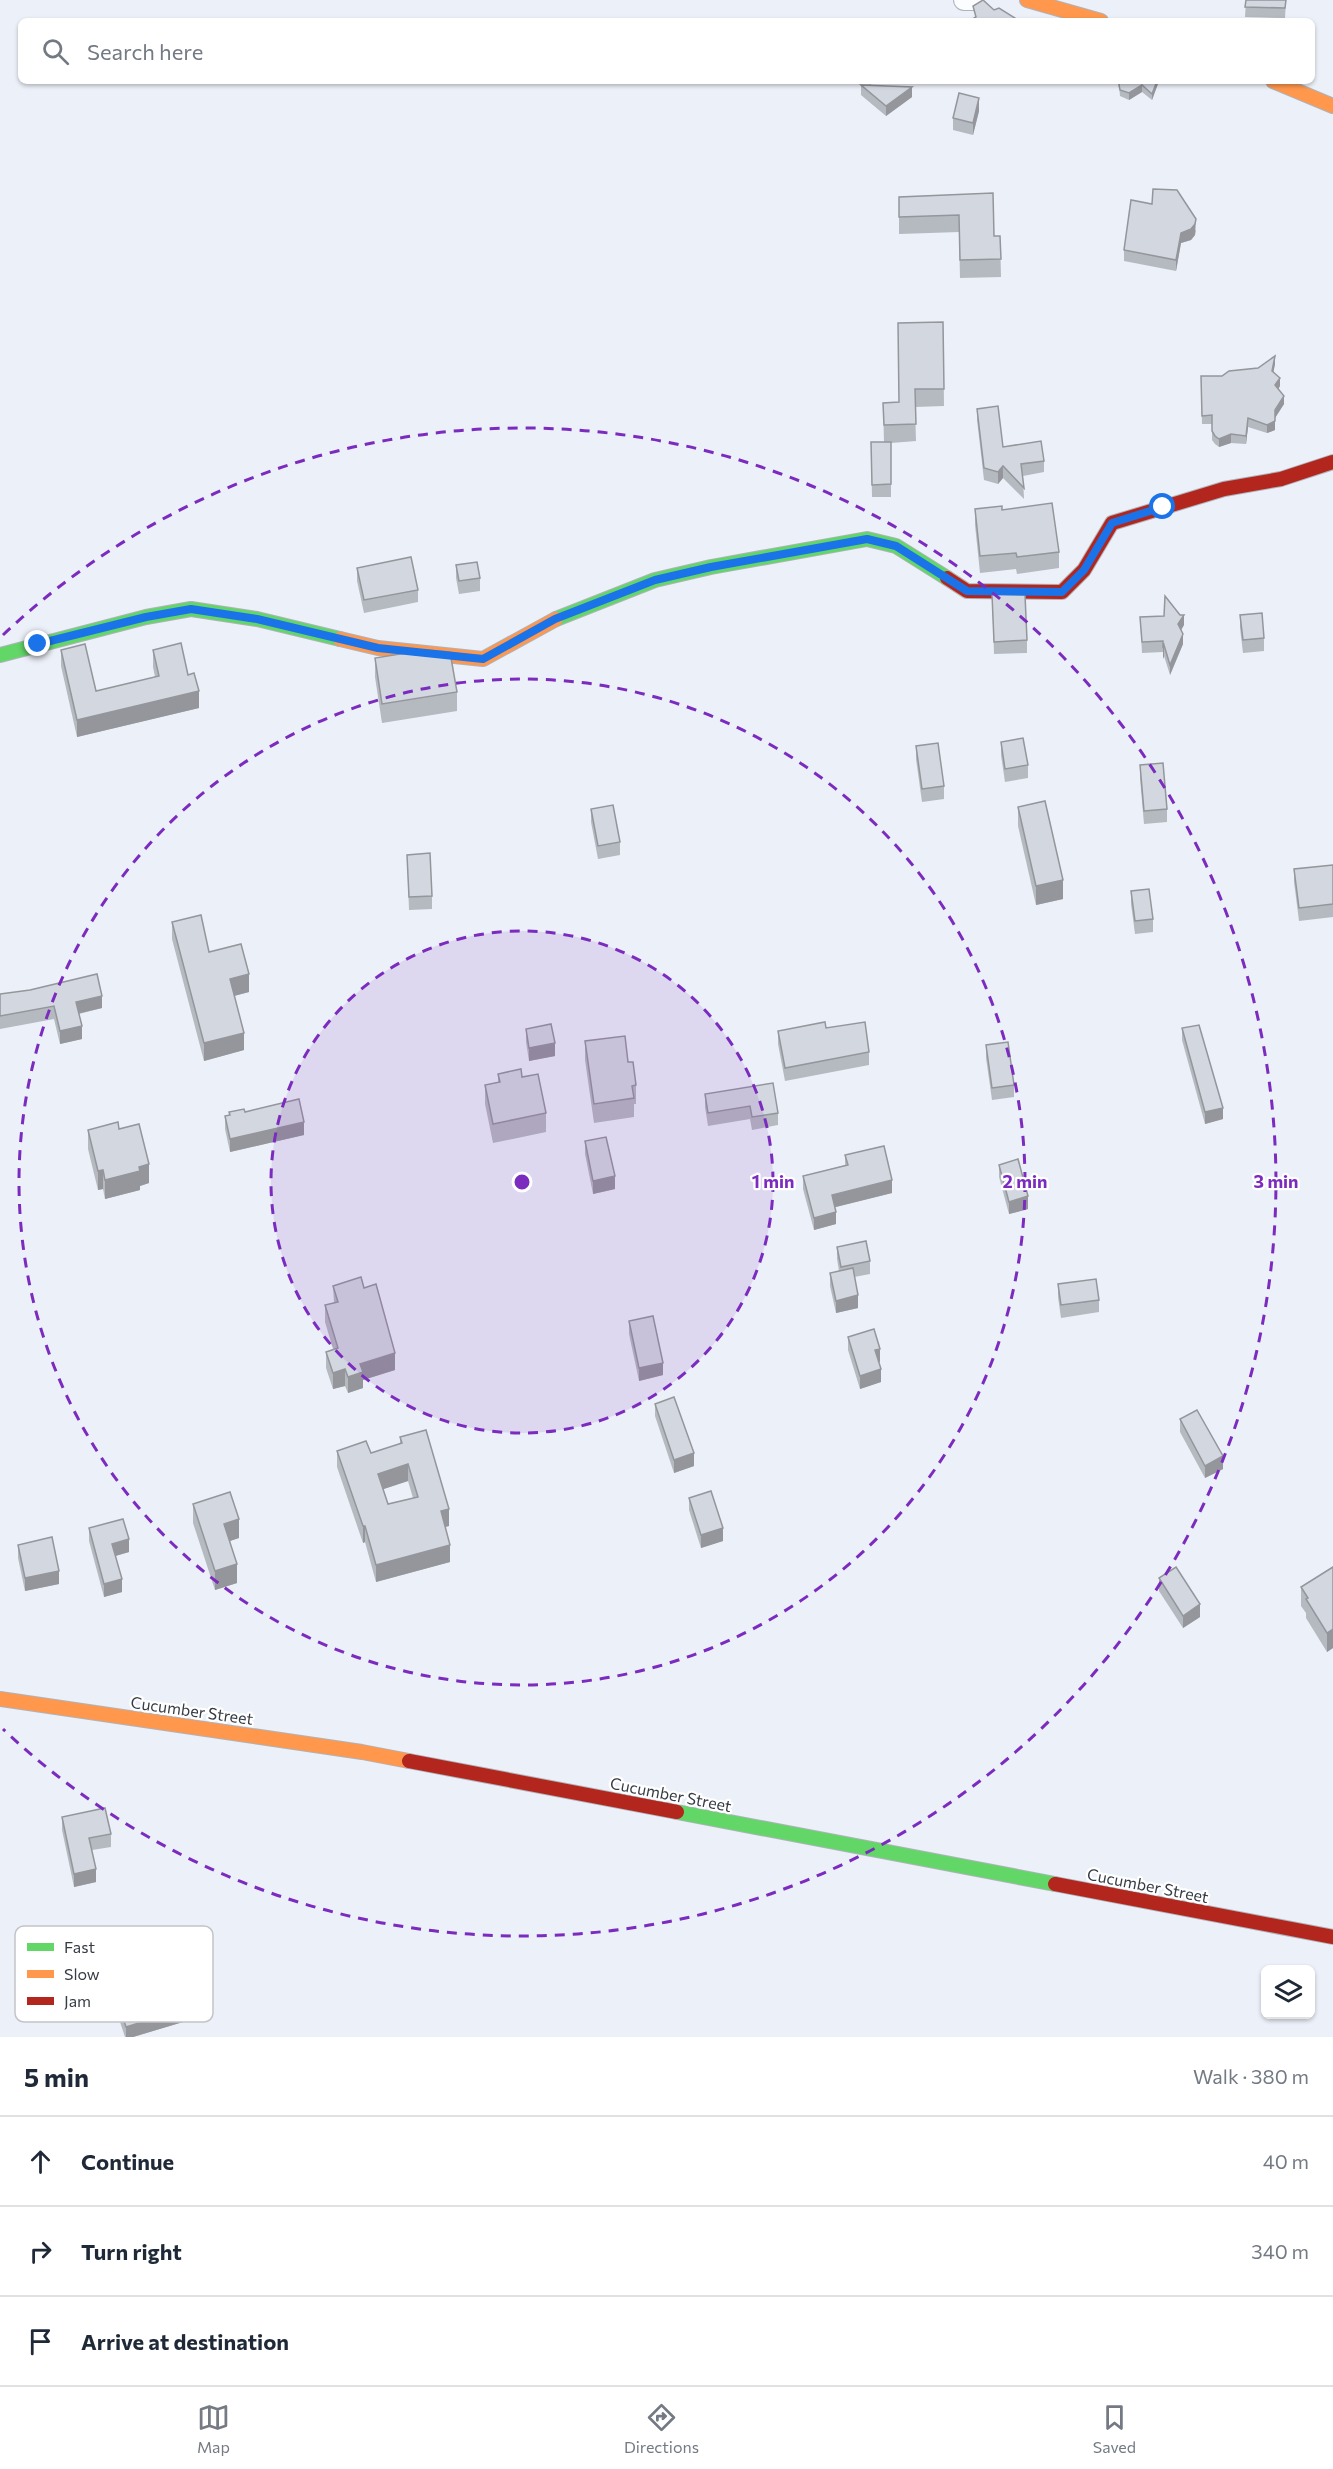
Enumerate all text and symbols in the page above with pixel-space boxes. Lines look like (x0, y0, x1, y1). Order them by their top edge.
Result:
search box (18, 18, 1315, 84)
icon: search (39, 35, 72, 68)
text: Search here (87, 38, 203, 65)
route start (1149, 493, 1175, 519)
route end (24, 630, 50, 656)
text: 1 min (752, 1170, 794, 1192)
text: 2 min (1003, 1170, 1047, 1192)
text: 3 min (1253, 1170, 1299, 1192)
centre of rings (512, 1172, 532, 1192)
street label: Cucumber Street (130, 1692, 255, 1728)
street label: Cucumber Street (609, 1773, 734, 1815)
street label: Cucumber Street (1086, 1864, 1211, 1906)
legend (15, 1926, 213, 2022)
text: Fast (64, 1937, 95, 1956)
text: Slow (64, 1964, 100, 1983)
map controls (1261, 1965, 1315, 2019)
button: layers (1261, 1965, 1315, 2019)
text: Jam (64, 1991, 91, 2010)
text: 5 min (24, 2061, 89, 2092)
text: Walk · 380 m (1193, 2064, 1309, 2088)
icon: ahead (24, 2145, 57, 2178)
text: Continue (81, 2148, 174, 2175)
text: 40 m (1263, 2149, 1309, 2173)
icon: right (24, 2235, 57, 2268)
text: Turn right (81, 2238, 182, 2265)
text: 340 m (1251, 2239, 1309, 2263)
icon: arrive (24, 2325, 57, 2358)
text: Arrive at destination (81, 2328, 289, 2355)
tab: Map (197, 2401, 230, 2456)
tab: Directions (624, 2401, 699, 2456)
tab: Saved (1093, 2401, 1136, 2456)

